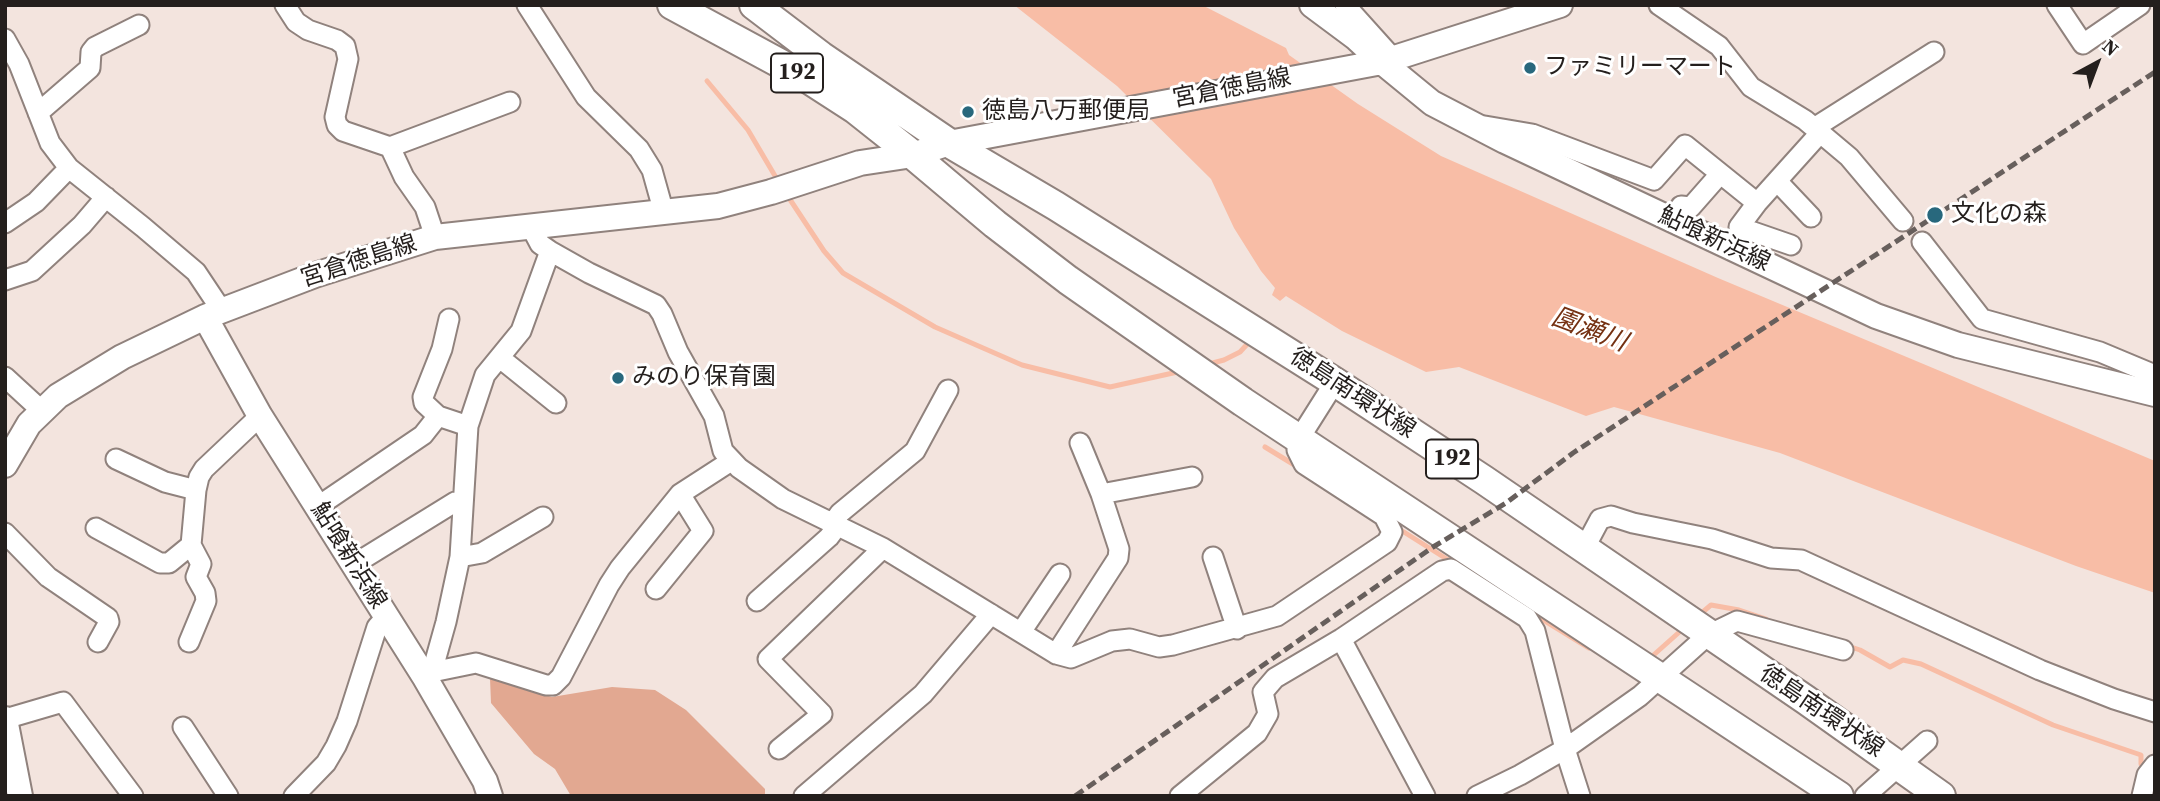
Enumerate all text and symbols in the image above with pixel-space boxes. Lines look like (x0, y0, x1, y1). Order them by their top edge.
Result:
north arrow (2062, 28, 2132, 98)
text: N (2097, 33, 2125, 62)
road number: 192 (771, 54, 823, 92)
place label: ファミリーマート (1544, 54, 1736, 82)
marker: ファミリーマート (1522, 60, 1538, 76)
street label: 宮倉徳島線 (1170, 63, 1294, 115)
place label: 徳島八万郵便局 (982, 98, 1150, 126)
marker: 徳島八万郵便局 (960, 104, 976, 120)
place label: 文化の森 (1951, 201, 2047, 229)
street label: 鮎喰新浜線 (1654, 202, 1774, 278)
marker: 文化の森 (1925, 205, 1945, 225)
street label: 宮倉徳島線 (297, 230, 421, 294)
water label: 園瀬川 (1547, 302, 1631, 360)
street label: 徳島南環状線 (1284, 343, 1420, 445)
place label: みのり保育園 (632, 364, 776, 392)
marker: みのり保育園 (610, 370, 626, 386)
road number: 192 (1426, 440, 1478, 478)
street label: 鮎喰新浜線 (304, 497, 392, 615)
street label: 徳島南環状線 (1753, 660, 1889, 764)

